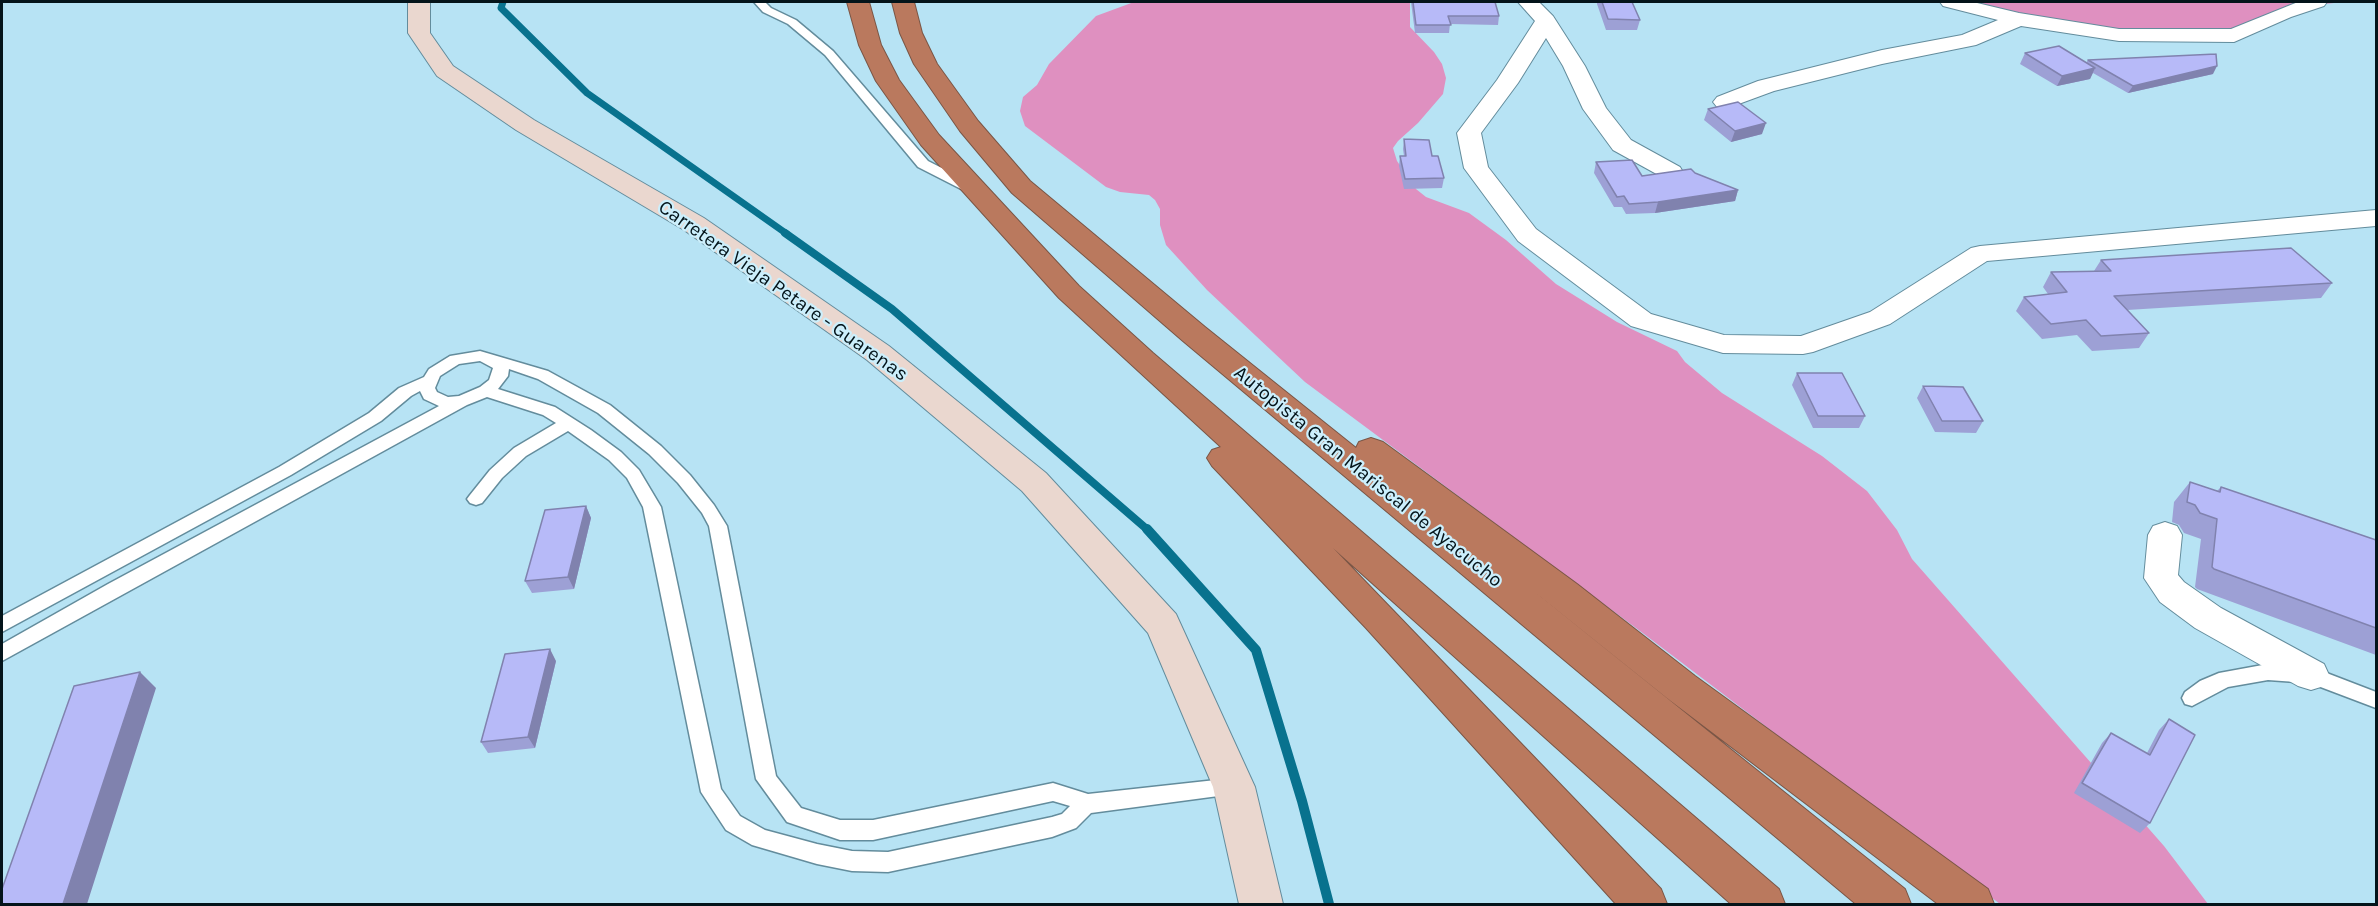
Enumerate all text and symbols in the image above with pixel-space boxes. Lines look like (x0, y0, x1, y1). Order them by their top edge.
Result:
street label: Carretera Vieja Petare - Guarenas (654, 195, 912, 387)
street label: Autopista Gran Mariscal de Ayacucho (1229, 361, 1507, 593)

